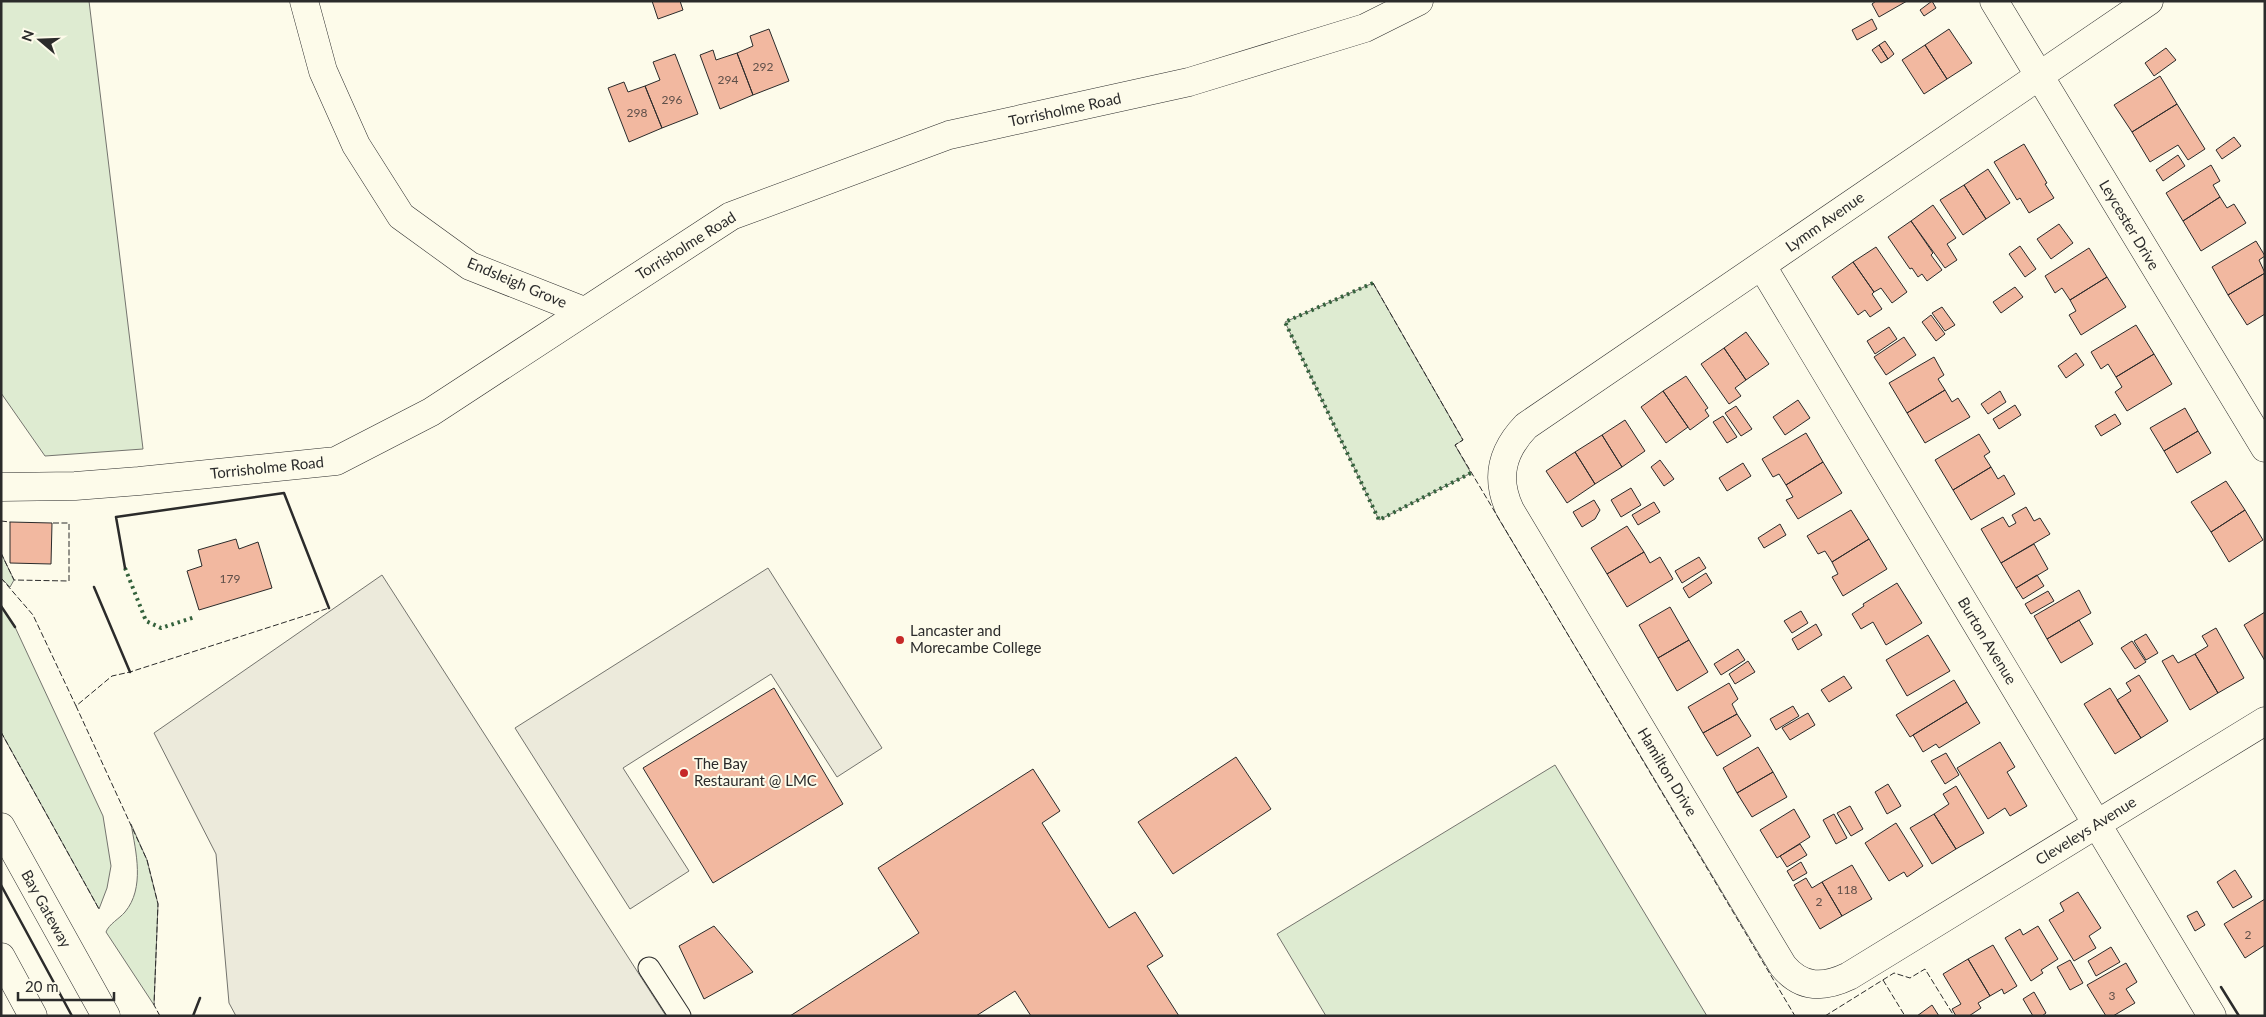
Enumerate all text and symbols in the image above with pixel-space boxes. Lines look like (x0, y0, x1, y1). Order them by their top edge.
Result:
north arrow (15, 15, 65, 65)
text: N (17, 28, 37, 43)
house number: 292 (753, 59, 773, 74)
house number: 294 (718, 72, 738, 87)
street label: Torrisholme Road (1007, 88, 1123, 130)
house number: 296 (662, 92, 682, 107)
house number: 298 (627, 105, 647, 120)
street label: Leycester Drive (2096, 176, 2164, 273)
street label: Lymm Avenue (1782, 187, 1867, 255)
street label: Torrisholme Road (632, 207, 739, 283)
street label: Endsleigh Grove (465, 253, 570, 311)
street label: Torrisholme Road (209, 452, 325, 482)
house number: 179 (220, 571, 240, 586)
street label: Burton Avenue (1955, 594, 2021, 687)
place label: Lancaster and Morecambe College (910, 621, 1041, 656)
marker: Lancaster and Morecambe College (894, 634, 906, 646)
street label: Hamilton Drive (1634, 724, 1701, 819)
place label: The Bay Restaurant @ LMC (694, 754, 817, 789)
marker: The Bay Restaurant @ LMC (678, 767, 690, 779)
street label: Cleveleys Avenue (2032, 792, 2139, 868)
street label: Bay Gateway (18, 866, 76, 951)
house number: 118 (1837, 882, 1857, 897)
house number: 2 (1816, 894, 1823, 909)
house number: 2 (2245, 927, 2252, 942)
scale bar (18, 970, 114, 1002)
text: 20 m (25, 977, 59, 995)
house number: 3 (2109, 988, 2116, 1003)

